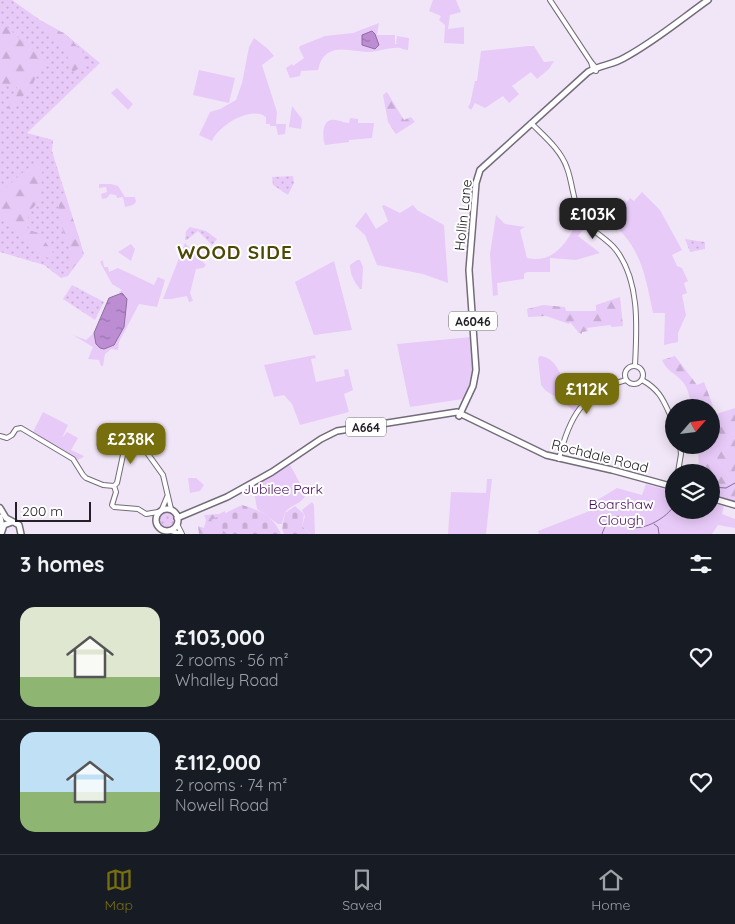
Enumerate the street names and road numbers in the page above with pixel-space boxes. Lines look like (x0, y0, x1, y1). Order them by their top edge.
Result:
street label: Hollin Lane (450, 178, 476, 252)
road number: A6046 (449, 312, 497, 331)
road number: A664 (346, 418, 386, 437)
street label: Rochdale Road (550, 435, 650, 477)

